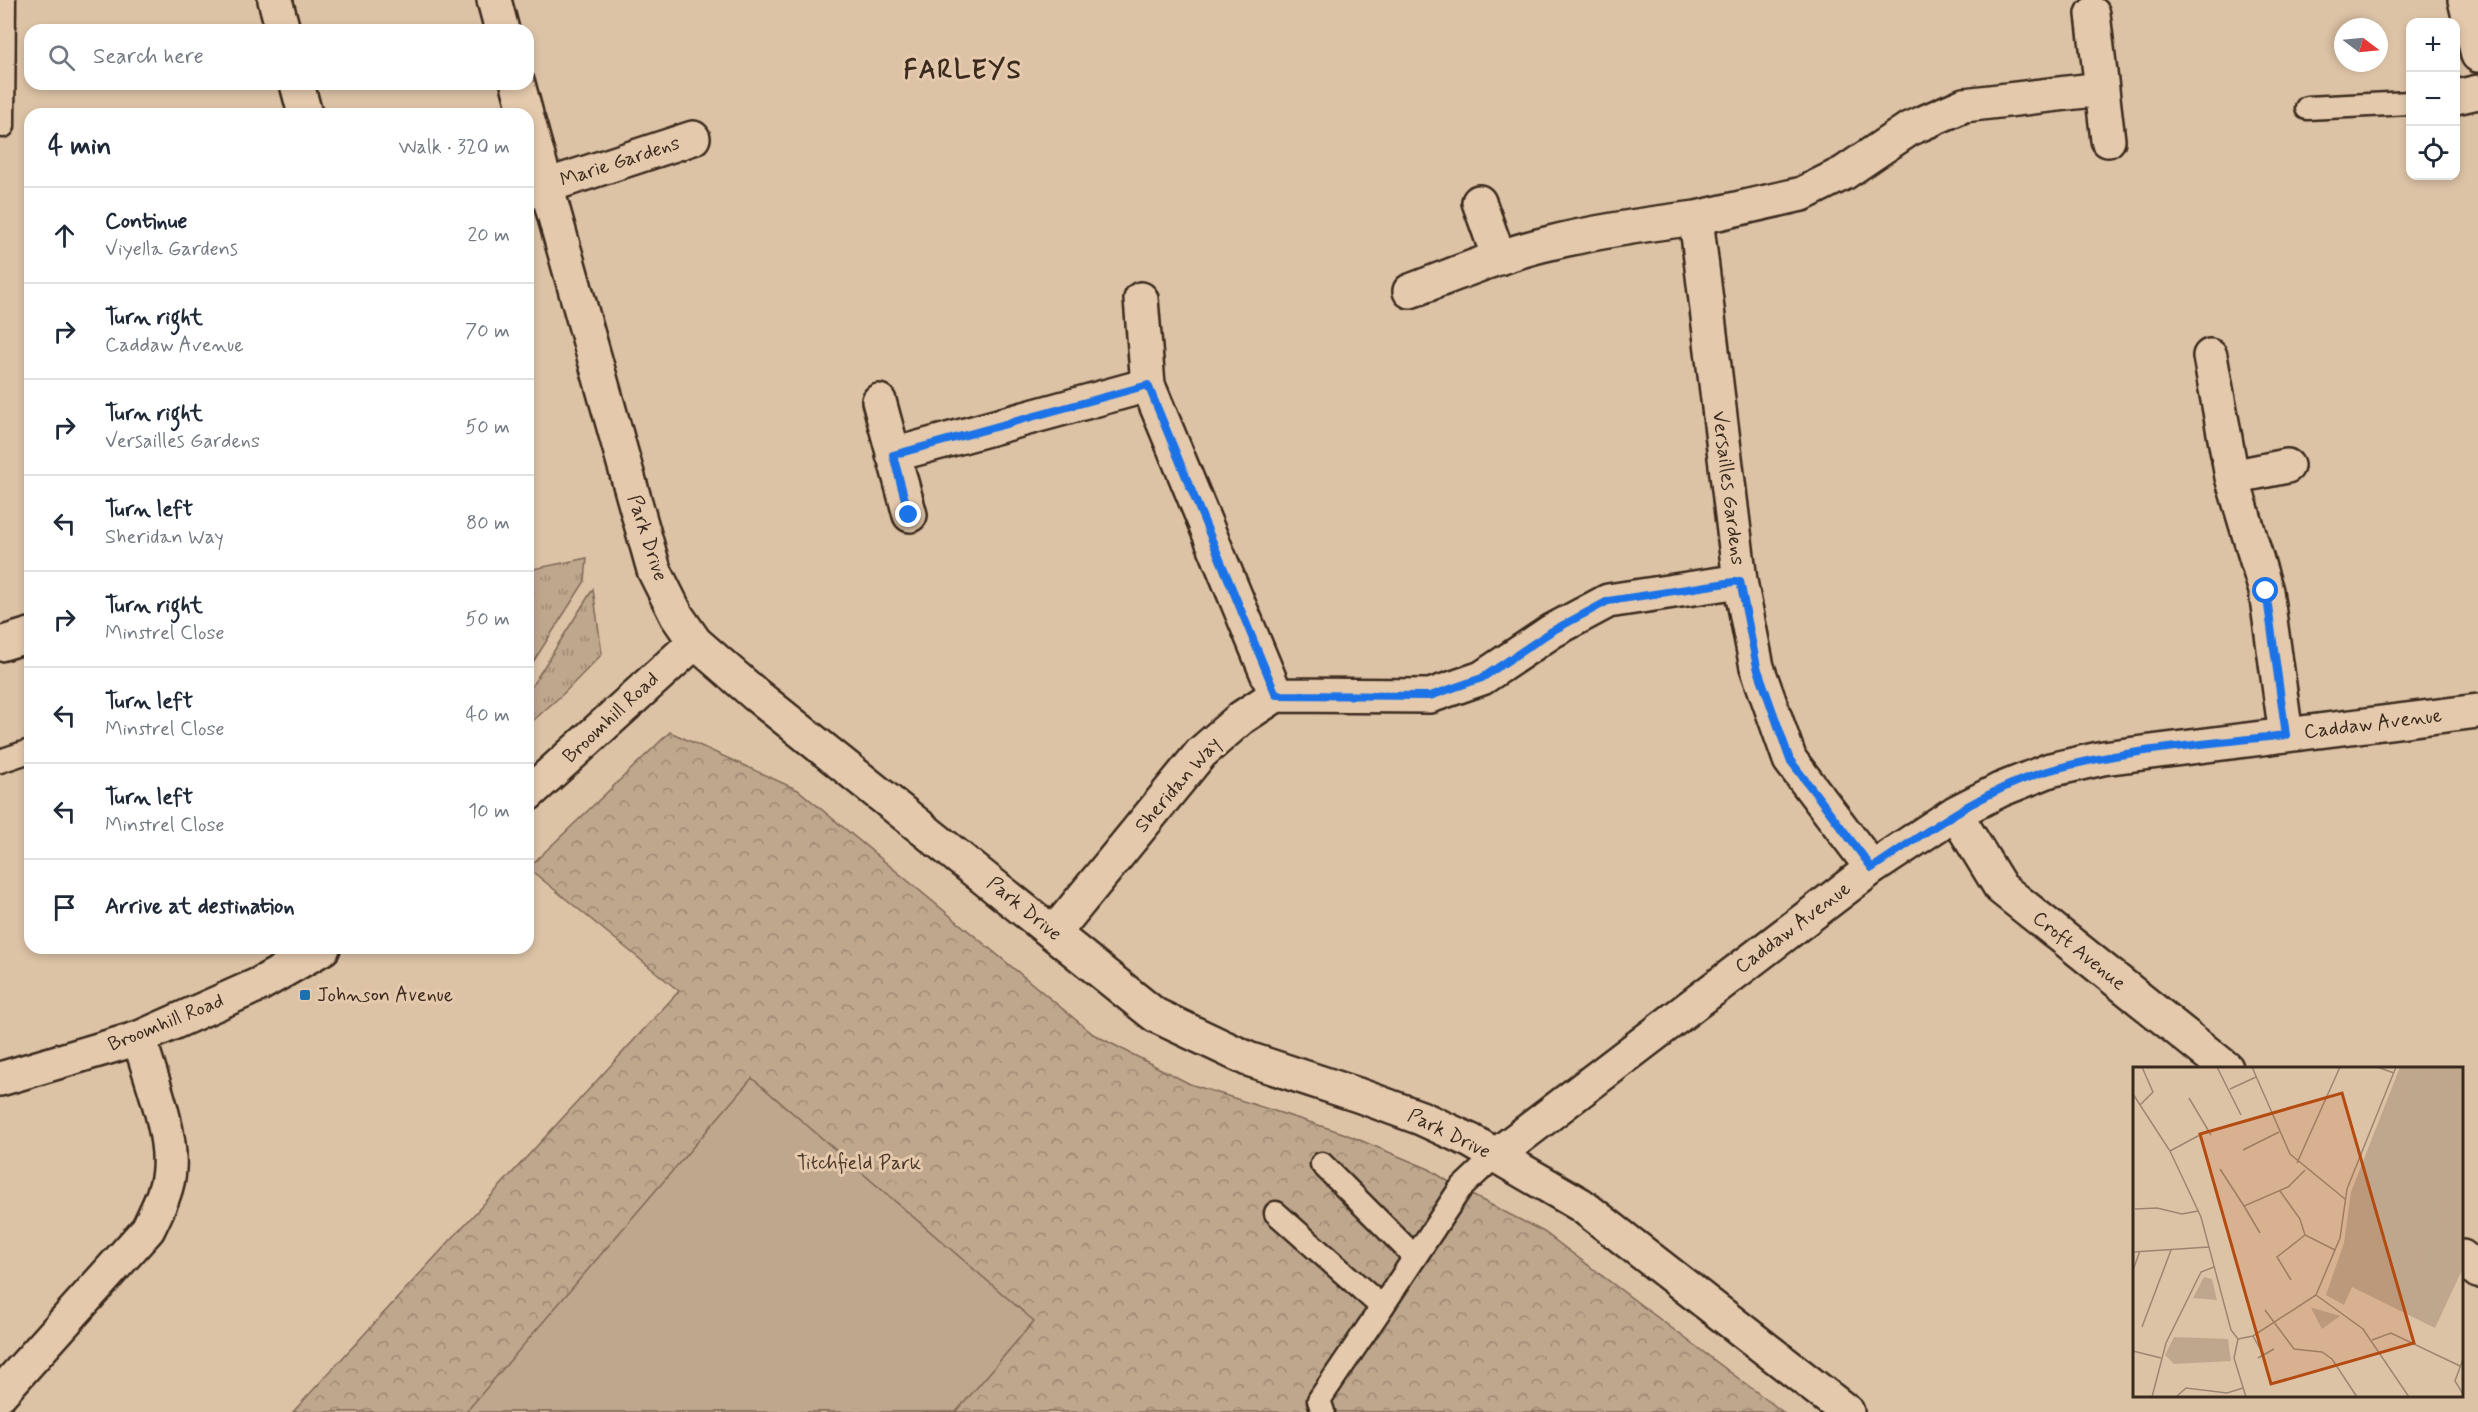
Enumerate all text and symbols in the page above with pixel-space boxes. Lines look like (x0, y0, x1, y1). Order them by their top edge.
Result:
north arrow (2334, 18, 2388, 72)
map controls (2406, 18, 2460, 180)
button: + (2406, 18, 2460, 72)
search box (24, 24, 534, 90)
icon: search (45, 41, 78, 74)
text: Search here (93, 43, 204, 71)
district label: FARLEYS (904, 54, 1022, 88)
button: − (2406, 72, 2460, 126)
button: locate (2406, 126, 2460, 180)
text: 4 min (48, 130, 111, 164)
street label: Marie Gardens (557, 130, 683, 194)
text: Walk · 320 m (398, 134, 510, 161)
text: Continue (105, 208, 187, 236)
icon: ahead (48, 219, 81, 252)
text: 20 m (467, 222, 510, 249)
text: Viyella Gardens (105, 236, 238, 263)
text: Turn right (105, 304, 203, 332)
icon: right (48, 315, 81, 348)
text: 70 m (465, 318, 510, 345)
text: Caddaw Avenue (105, 332, 244, 359)
text: Turn right (105, 400, 203, 428)
street label: Versailles Gardens (1705, 410, 1751, 567)
icon: right (48, 411, 81, 444)
text: 50 m (465, 414, 510, 441)
text: Versailles Gardens (105, 428, 260, 455)
street label: Park Drive (620, 491, 674, 585)
text: Turn left (105, 496, 193, 524)
route end (895, 501, 921, 527)
icon: left (48, 507, 81, 540)
text: 80 m (466, 510, 510, 537)
text: Sheridan Way (105, 524, 224, 551)
route start (2252, 577, 2278, 603)
text: Turn right (105, 592, 203, 620)
icon: right (48, 603, 81, 636)
text: 50 m (465, 606, 510, 633)
text: Minstrel Close (105, 620, 224, 647)
street label: Broomhill Road (557, 666, 665, 770)
text: Turn left (105, 688, 193, 716)
icon: left (48, 699, 81, 732)
text: 40 m (466, 702, 510, 729)
street label: Caddaw Avenue (2303, 702, 2443, 746)
text: Minstrel Close (105, 716, 224, 743)
street label: Sheridan Way (1129, 731, 1227, 839)
text: Turn left (105, 784, 193, 812)
icon: left (48, 795, 81, 828)
text: 10 m (468, 798, 510, 825)
text: Minstrel Close (105, 812, 224, 839)
street label: Park Drive (981, 870, 1067, 948)
street label: Caddaw Avenue (1730, 876, 1856, 980)
icon: arrive (48, 891, 81, 924)
text: Arrive at destination (105, 893, 295, 921)
street label: Croft Avenue (2027, 905, 2132, 997)
place label: Johnson Avenue (317, 982, 453, 1009)
street label: Broomhill Road (104, 988, 228, 1058)
marker: Johnson Avenue (298, 988, 312, 1002)
inset map (2133, 1067, 2463, 1397)
street label: Park Drive (1403, 1102, 1495, 1166)
park label: Titchfield Park (797, 1150, 921, 1177)

